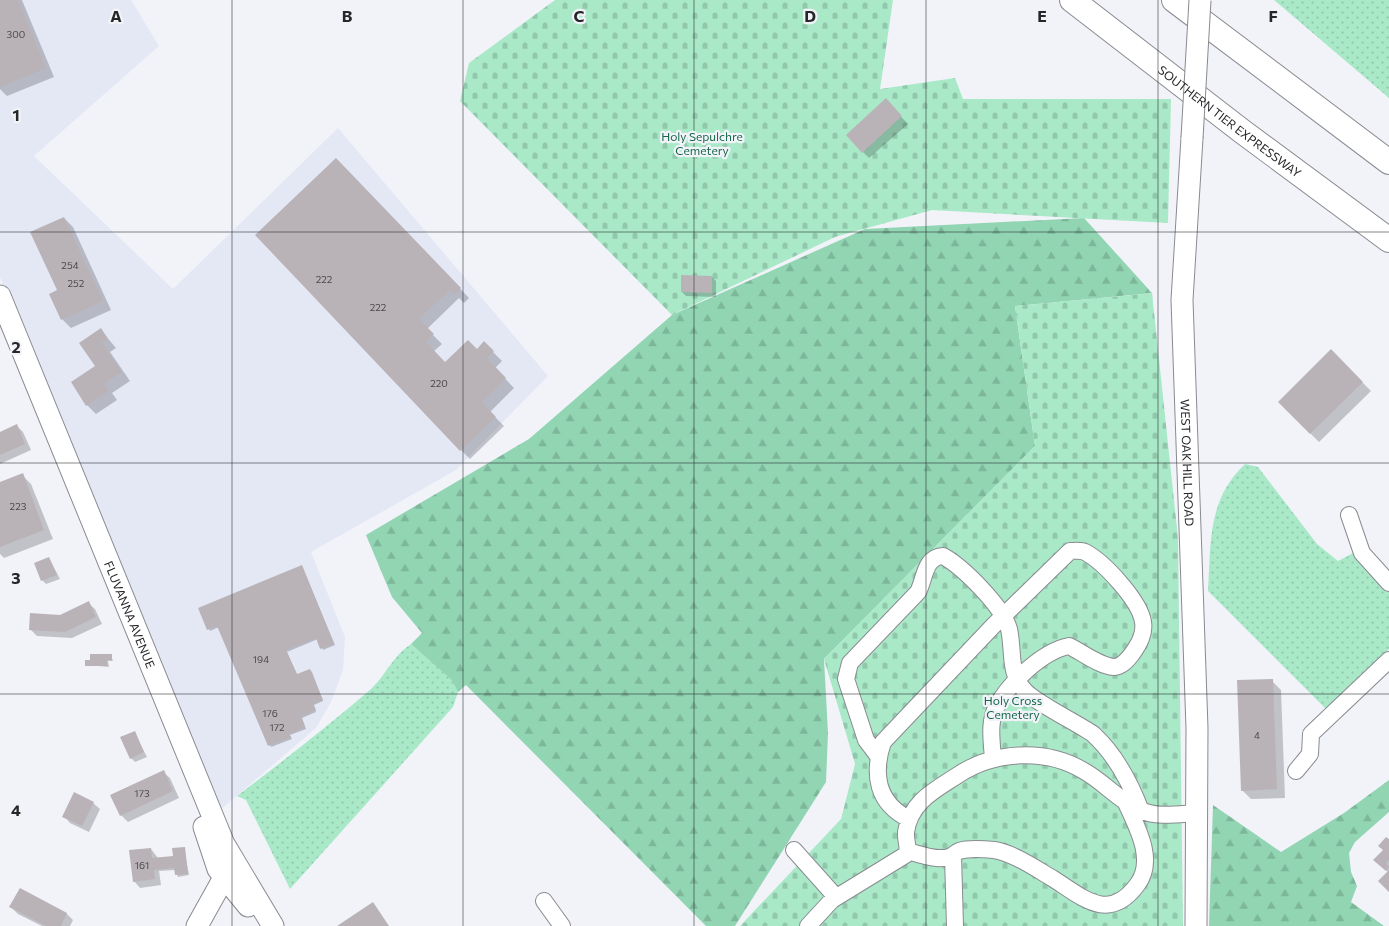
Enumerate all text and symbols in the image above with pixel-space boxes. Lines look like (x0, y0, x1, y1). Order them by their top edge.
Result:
text: A (110, 6, 122, 25)
text: B (342, 6, 353, 25)
text: C (574, 6, 585, 25)
text: D (804, 6, 816, 25)
text: E (1037, 6, 1047, 25)
text: F (1268, 6, 1278, 25)
house number: 300 (7, 28, 25, 40)
street label: SOUTHERN TIER EXPRESSWAY (1156, 62, 1304, 180)
text: 1 (12, 105, 20, 124)
park label: Holy Sepulchre Cemetery (661, 129, 743, 157)
house number: 254 (61, 259, 79, 271)
house number: 222 (316, 273, 333, 285)
house number: 252 (68, 277, 85, 289)
house number: 222 (370, 301, 387, 313)
text: 2 (11, 337, 21, 356)
house number: 220 (430, 377, 448, 389)
street label: WEST OAK HILL ROAD (1178, 399, 1197, 527)
house number: 223 (10, 500, 27, 512)
street label: FLUVANNA AVENUE (102, 559, 158, 670)
text: 3 (11, 568, 21, 587)
house number: 194 (253, 653, 269, 665)
park label: Holy Cross Cemetery (984, 693, 1042, 721)
house number: 176 (262, 707, 278, 719)
house number: 172 (269, 721, 285, 733)
house number: 4 (1254, 729, 1260, 741)
house number: 173 (134, 787, 150, 799)
text: 4 (11, 800, 21, 819)
house number: 161 (135, 859, 149, 871)

